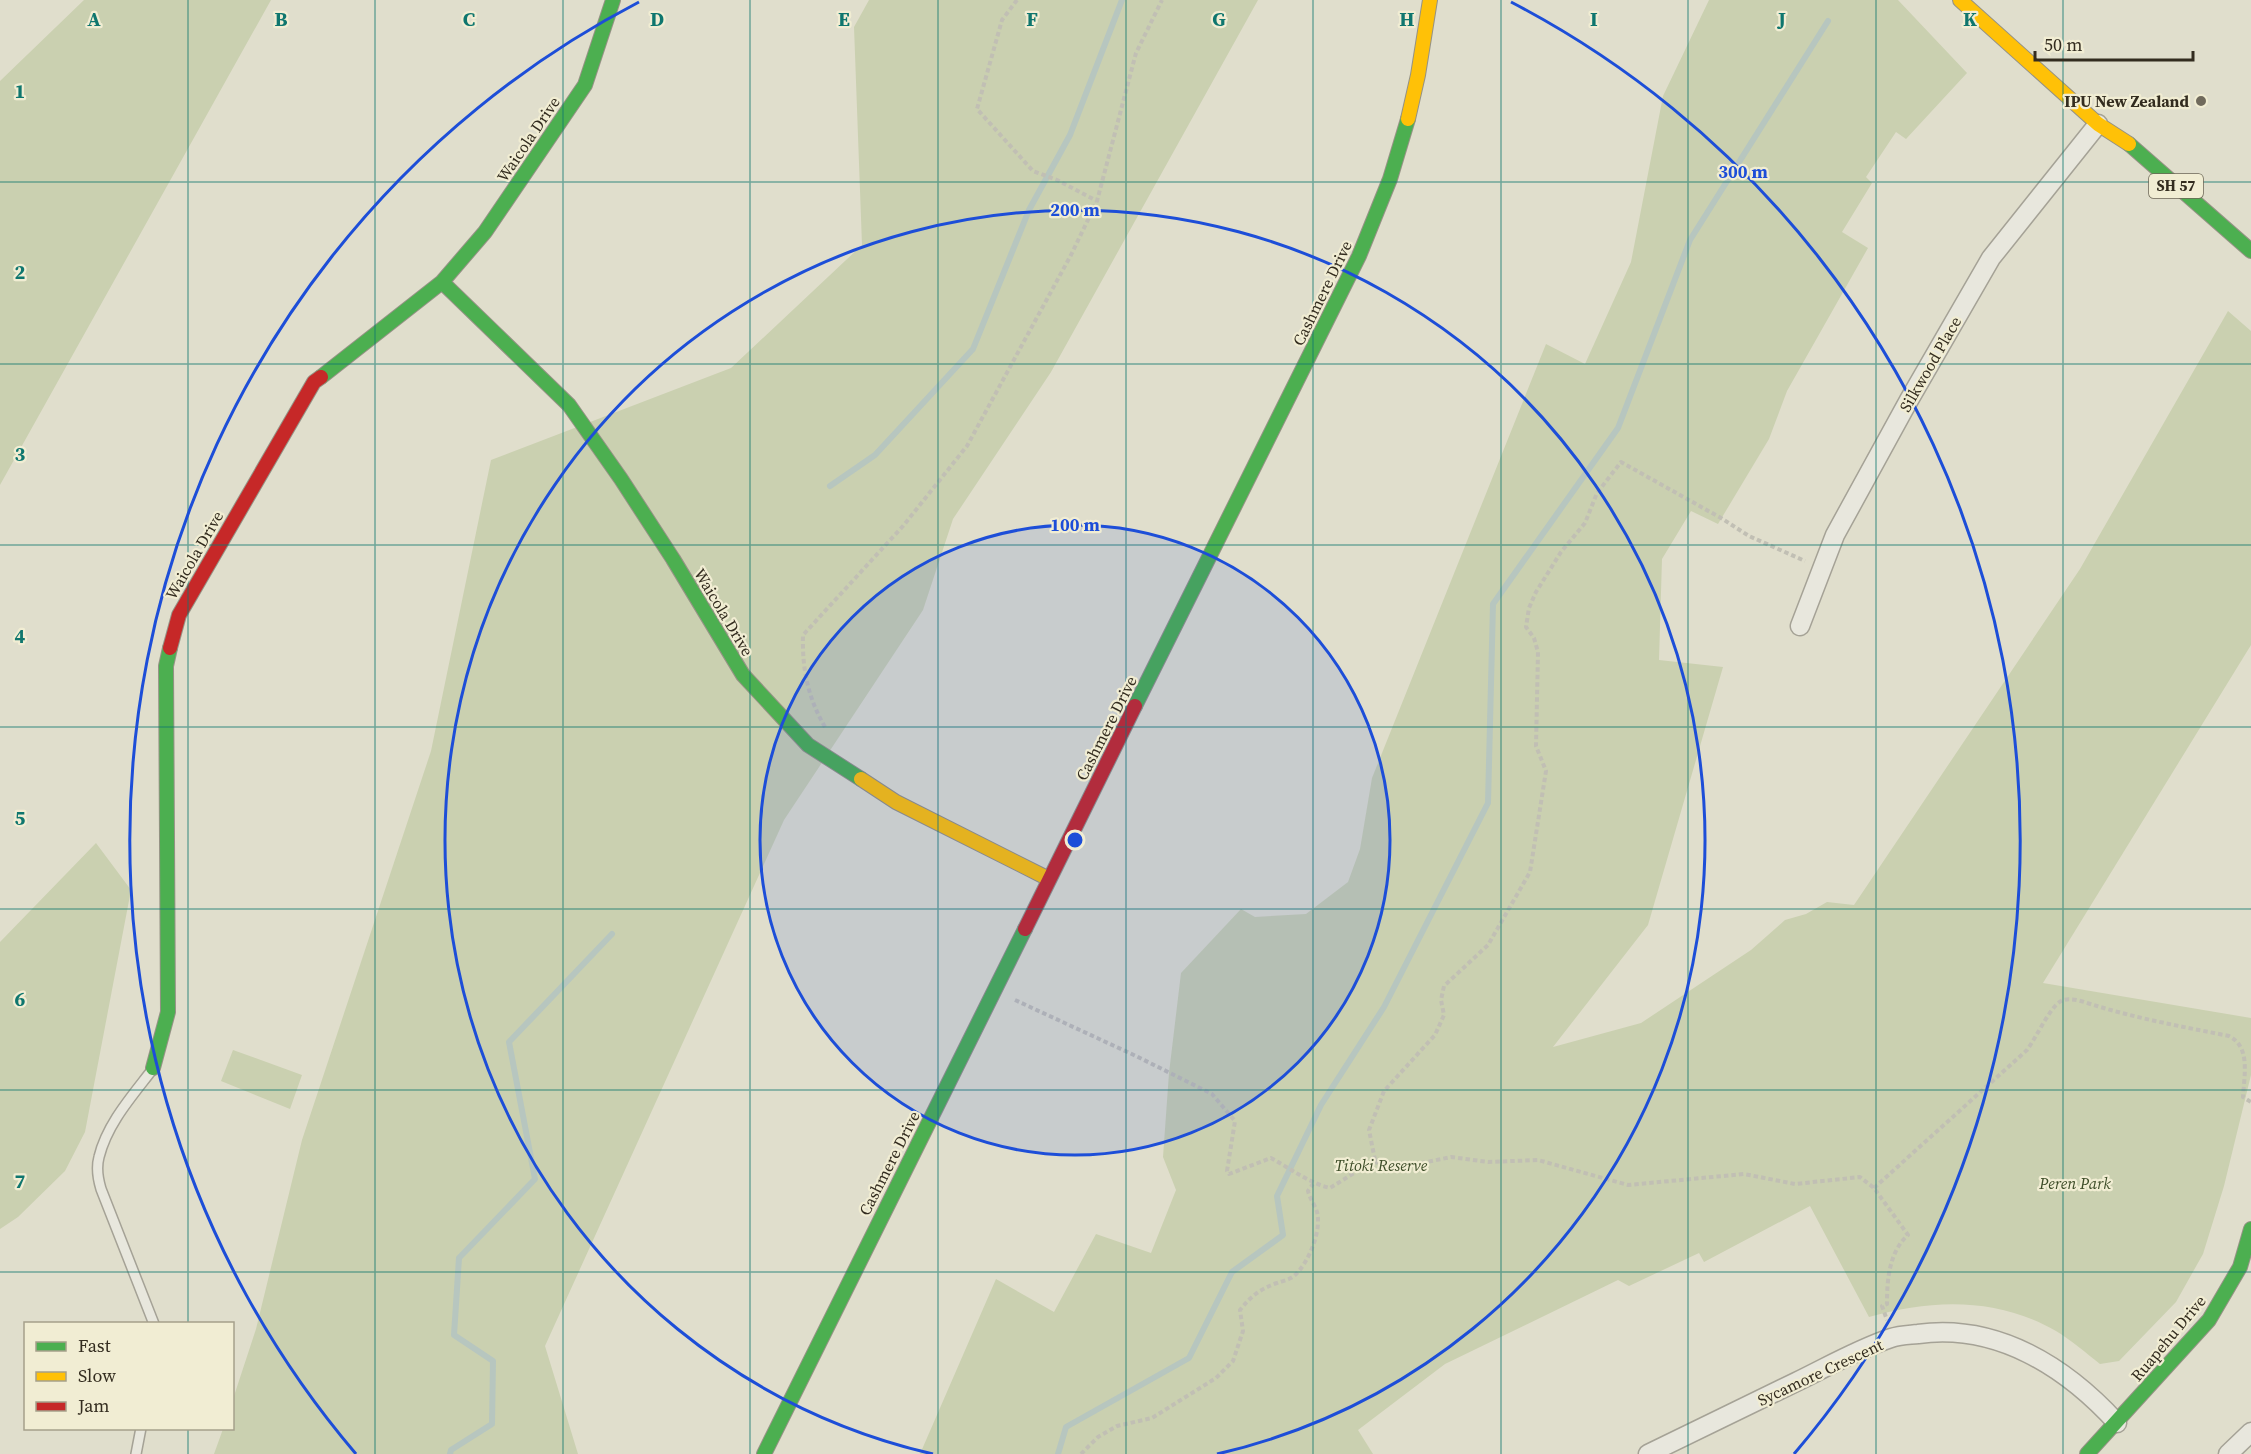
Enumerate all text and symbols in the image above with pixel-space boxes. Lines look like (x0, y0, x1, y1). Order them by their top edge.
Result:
text: A (87, 5, 101, 33)
text: B (274, 5, 288, 33)
text: C (463, 5, 475, 33)
text: D (650, 5, 664, 33)
text: E (838, 5, 850, 33)
text: F (1026, 5, 1038, 33)
text: G (1212, 5, 1226, 33)
text: H (1399, 5, 1415, 33)
text: I (1590, 5, 1598, 33)
text: J (1776, 5, 1786, 33)
text: K (1963, 5, 1977, 33)
scale bar (2035, 24, 2192, 62)
text: 50 m (2044, 32, 2082, 57)
text: 1 (15, 77, 25, 105)
place label: IPU New Zealand (2064, 90, 2189, 112)
street label: Waicola Drive (491, 92, 565, 186)
marker: IPU New Zealand (2194, 94, 2208, 108)
text: 300 m (1718, 159, 1768, 184)
road number: SH 57 (2149, 174, 2203, 198)
text: 200 m (1050, 197, 1100, 222)
street label: Cashmere Drive (1287, 237, 1357, 349)
text: 2 (15, 258, 26, 286)
street label: Silkwood Place (1894, 312, 1966, 416)
text: 3 (15, 440, 26, 468)
street label: Waicola Drive (160, 507, 228, 603)
text: 100 m (1050, 512, 1100, 537)
street label: Waicola Drive (689, 564, 759, 660)
text: 4 (15, 622, 26, 650)
street label: Cashmere Drive (1070, 672, 1142, 784)
text: 5 (15, 804, 26, 832)
centre of rings (1065, 830, 1085, 850)
text: 6 (15, 985, 26, 1013)
street label: Cashmere Drive (853, 1107, 925, 1219)
park label: Titoki Reserve (1335, 1154, 1428, 1176)
text: 7 (15, 1167, 26, 1195)
park label: Peren Park (2038, 1172, 2111, 1194)
street label: Ruapehu Drive (2126, 1290, 2210, 1386)
legend (24, 1322, 234, 1430)
text: Fast (78, 1333, 111, 1358)
street label: Sycamore Crescent (1754, 1333, 1887, 1411)
text: Slow (78, 1363, 116, 1388)
text: Jam (77, 1393, 110, 1418)

